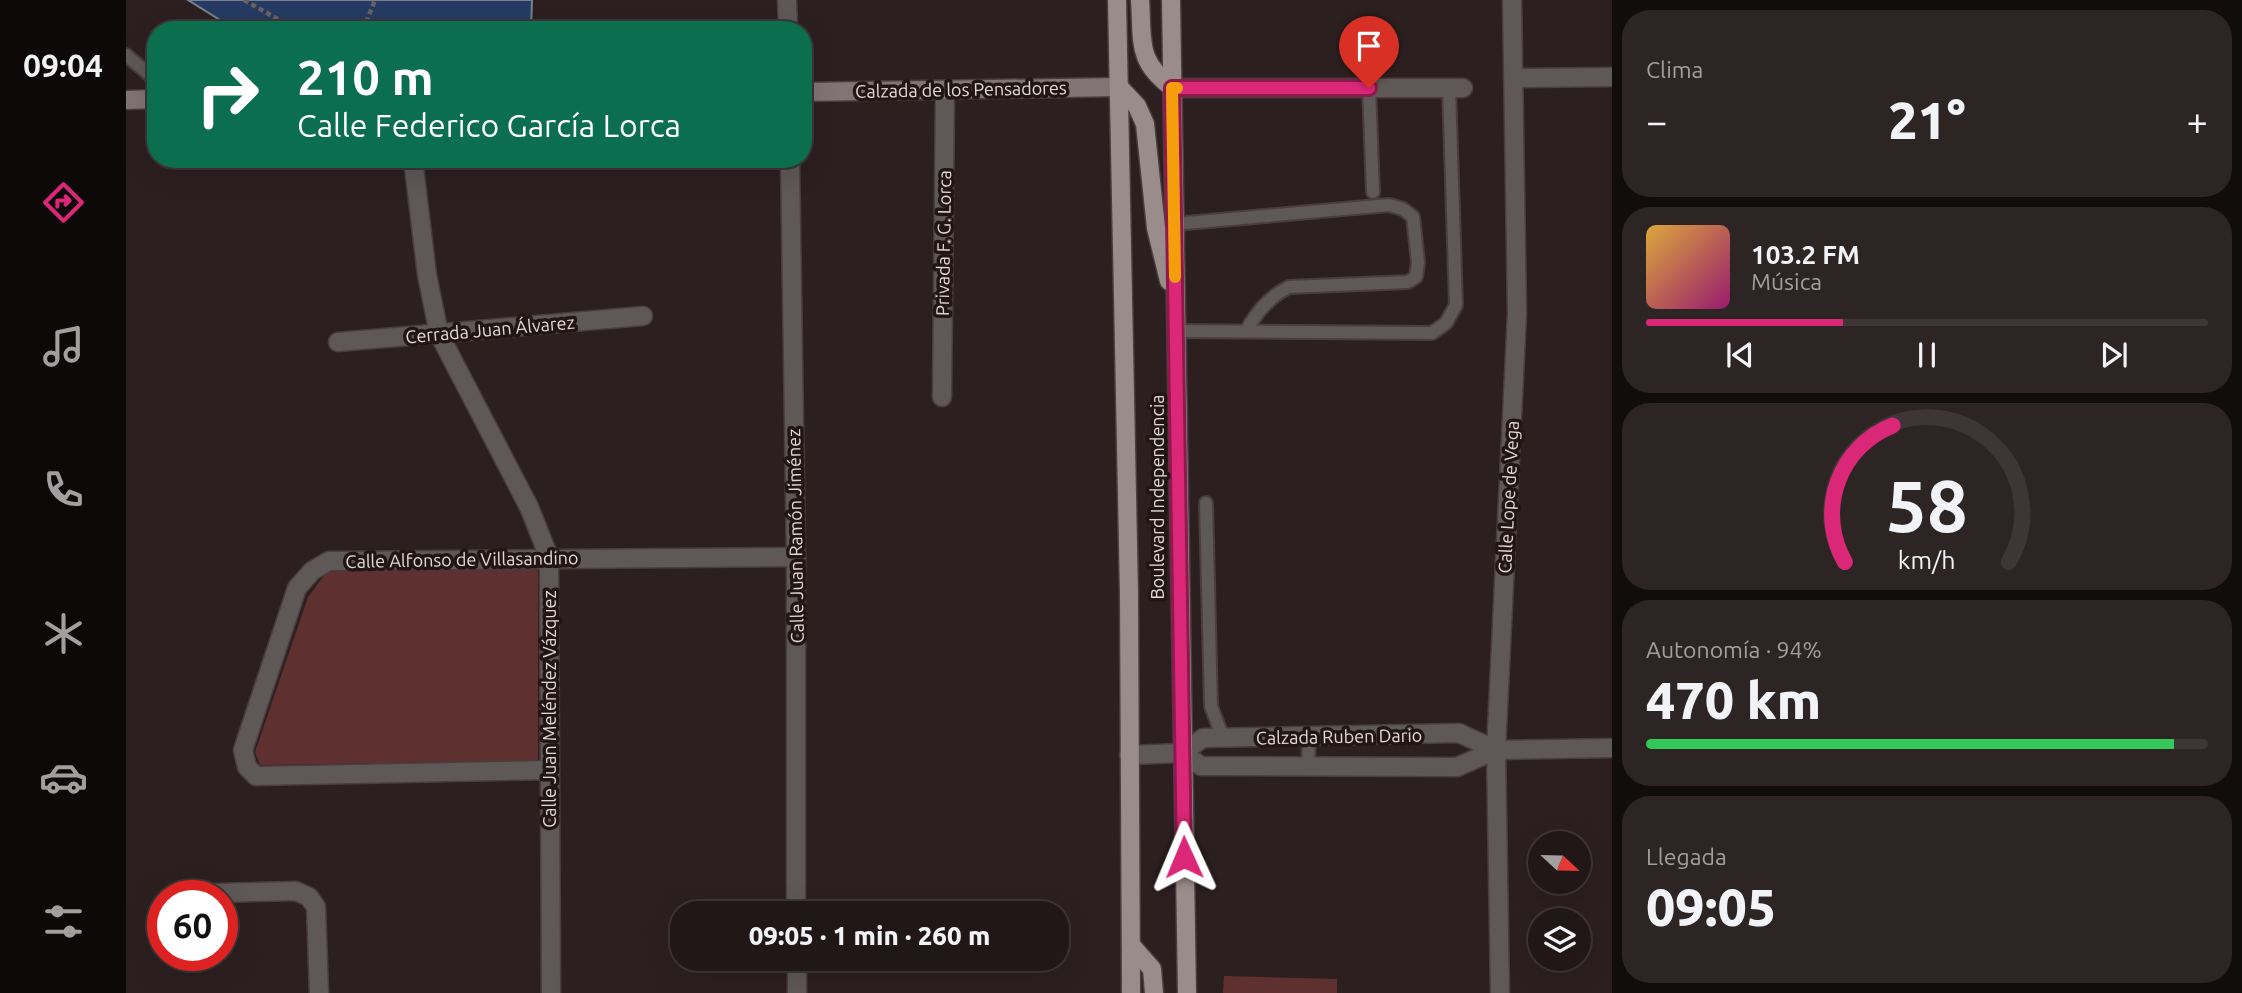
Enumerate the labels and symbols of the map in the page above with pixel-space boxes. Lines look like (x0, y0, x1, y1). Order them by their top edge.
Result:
pin (1339, 16, 1399, 88)
street label: Calzada de los Pensadores (855, 77, 1067, 101)
street label: Privada F. G. Lorca (932, 170, 954, 316)
street label: Cerrada Juan Álvarez (404, 311, 576, 346)
street label: Boulevard Independencia (1147, 394, 1167, 600)
street label: Calle Lope de Vega (1494, 420, 1522, 574)
street label: Calle Juan Ramón Jiménez (783, 429, 807, 643)
street label: Calle Alfonso de Villasandino (345, 547, 579, 571)
street label: Calle Juan Meléndez Vázquez (539, 590, 559, 828)
street label: Calzada Ruben Dario (1256, 725, 1422, 747)
position arrow (1147, 820, 1221, 894)
north arrow (1528, 831, 1591, 894)
speed limit sign: 60 (147, 880, 238, 971)

